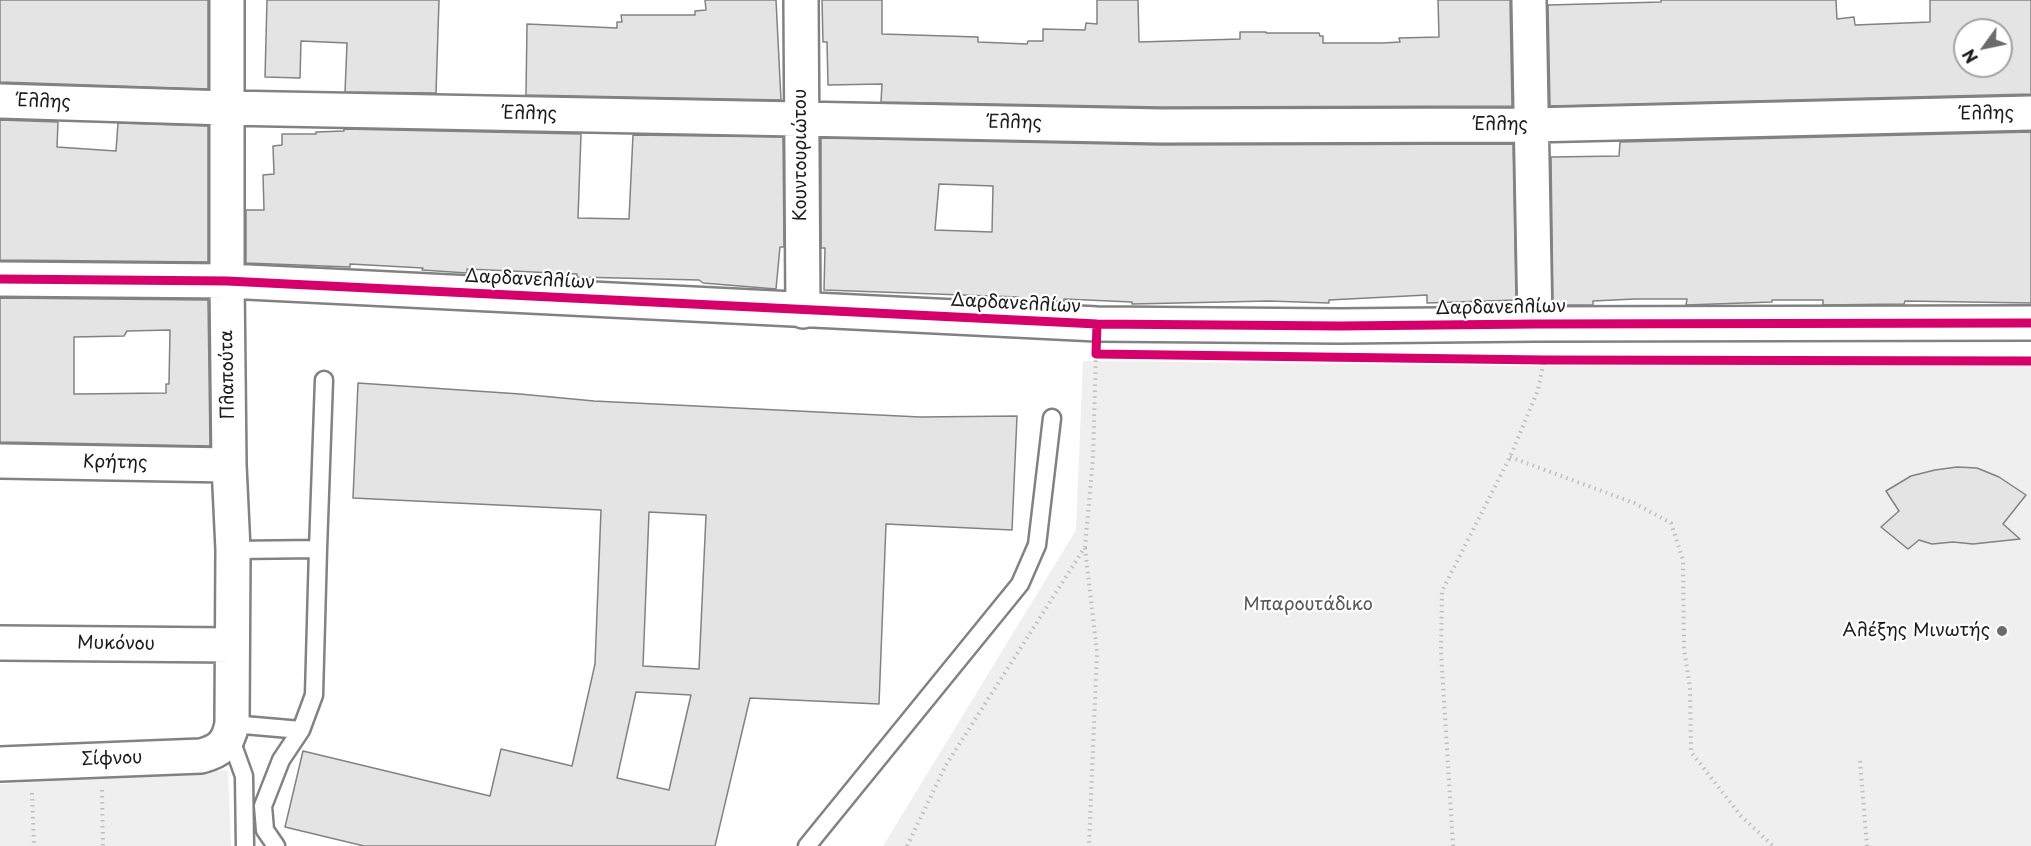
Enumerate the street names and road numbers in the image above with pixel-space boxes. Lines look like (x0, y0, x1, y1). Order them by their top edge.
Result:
street label: Κουντουριώτου (790, 89, 812, 221)
street label: Έλλης (17, 90, 71, 114)
street label: Έλλης (503, 103, 557, 125)
street label: Έλλης (1960, 103, 2014, 125)
street label: Έλλης (988, 112, 1042, 134)
street label: Έλλης (1474, 114, 1528, 136)
street label: Δαρδανελλίων (464, 266, 596, 294)
street label: Δαρδανελλίων (950, 290, 1082, 318)
street label: Δαρδανελλίων (1435, 296, 1567, 320)
street label: Πλαπούτα (216, 330, 240, 420)
street label: Κρήτης (82, 452, 148, 474)
street label: Μυκόνου (77, 633, 155, 655)
street label: Σίφνου (81, 747, 143, 771)

